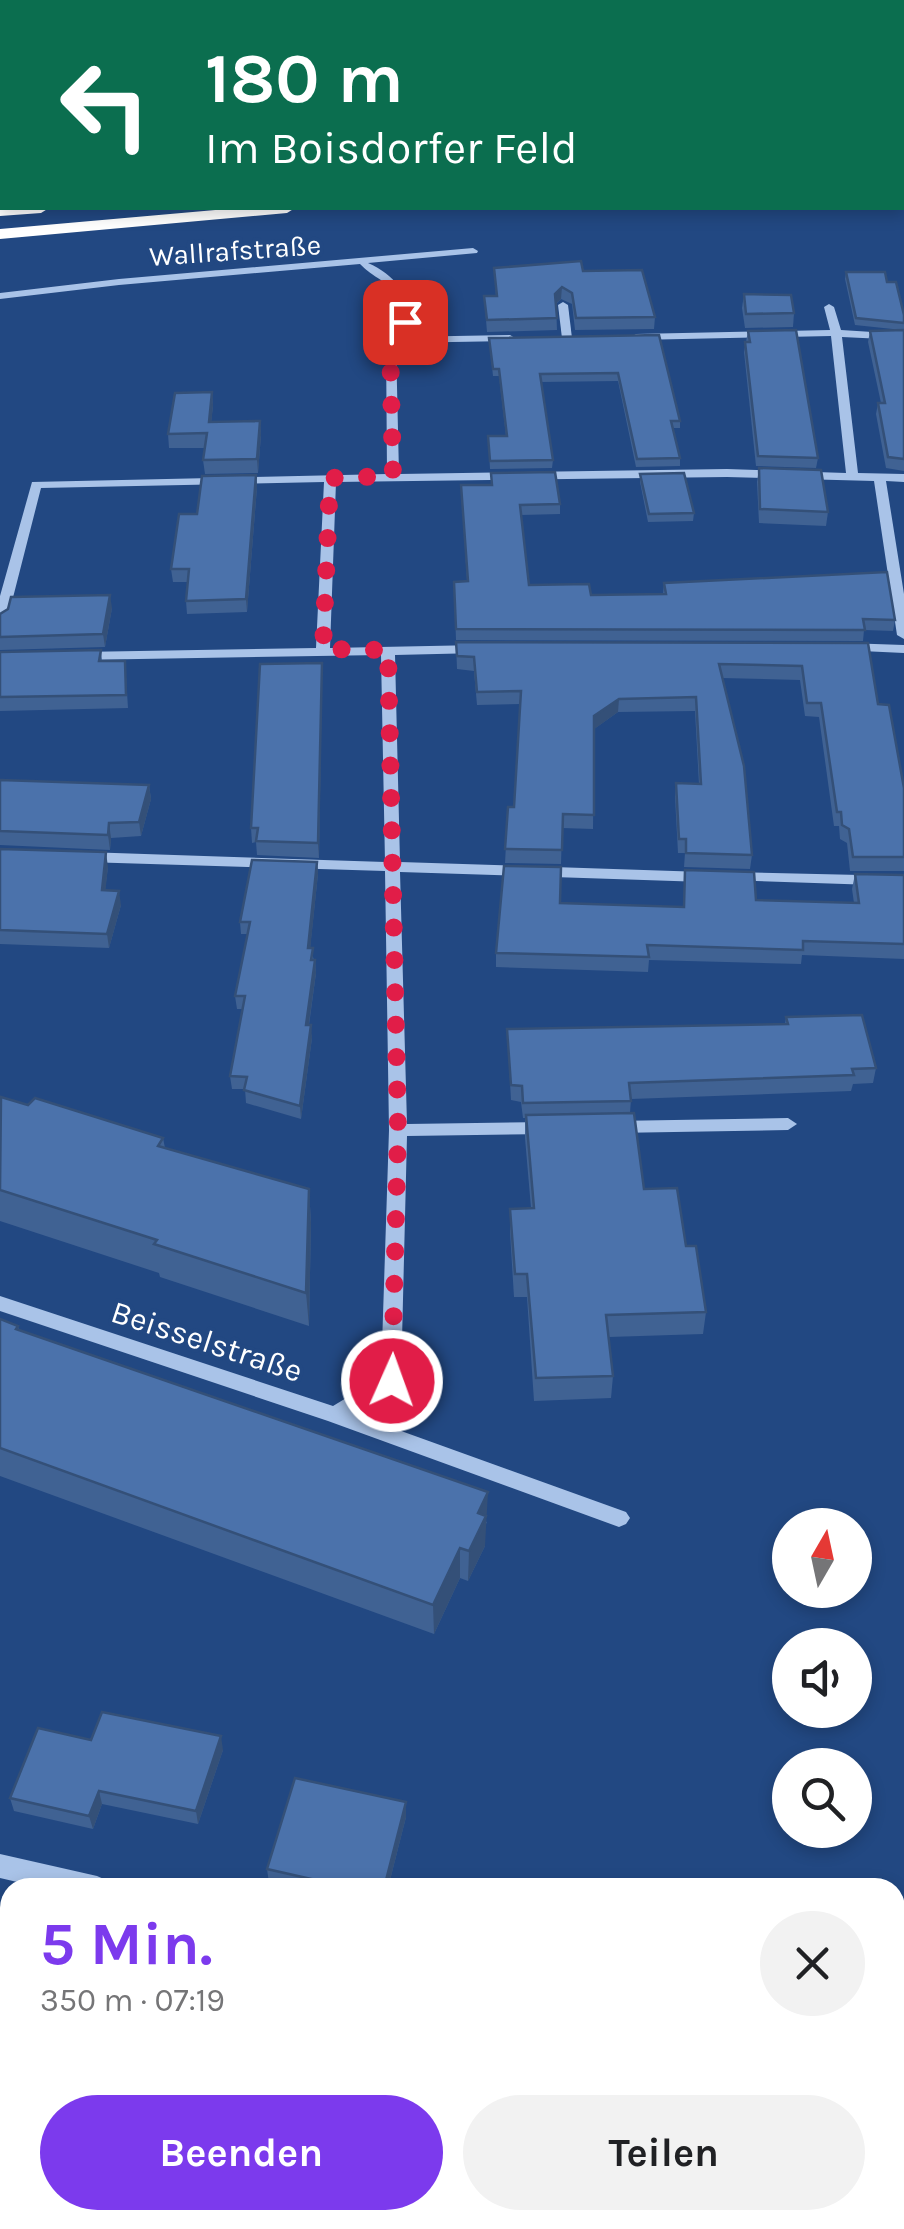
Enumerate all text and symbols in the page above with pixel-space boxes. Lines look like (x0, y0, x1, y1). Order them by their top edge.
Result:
text: 180 m (205, 38, 404, 120)
icon: left (40, 40, 170, 170)
text: Im Boisdorfer Feld (205, 122, 578, 174)
street label: Wallrafstraße (148, 228, 322, 273)
pin (363, 280, 448, 365)
icon: arrive (378, 295, 433, 350)
street label: Beisselstraße (107, 1293, 307, 1390)
position arrow (340, 1329, 444, 1433)
north arrow (772, 1508, 872, 1608)
map controls (772, 1508, 872, 1848)
button: sound (772, 1628, 872, 1728)
button: search (772, 1748, 872, 1848)
text: 5 Min. (40, 1909, 213, 1979)
button: close (760, 1911, 865, 2016)
text: 350 m · 07:19 (40, 1982, 225, 2019)
button: Beenden (40, 2095, 443, 2210)
button: Teilen (463, 2095, 865, 2210)

